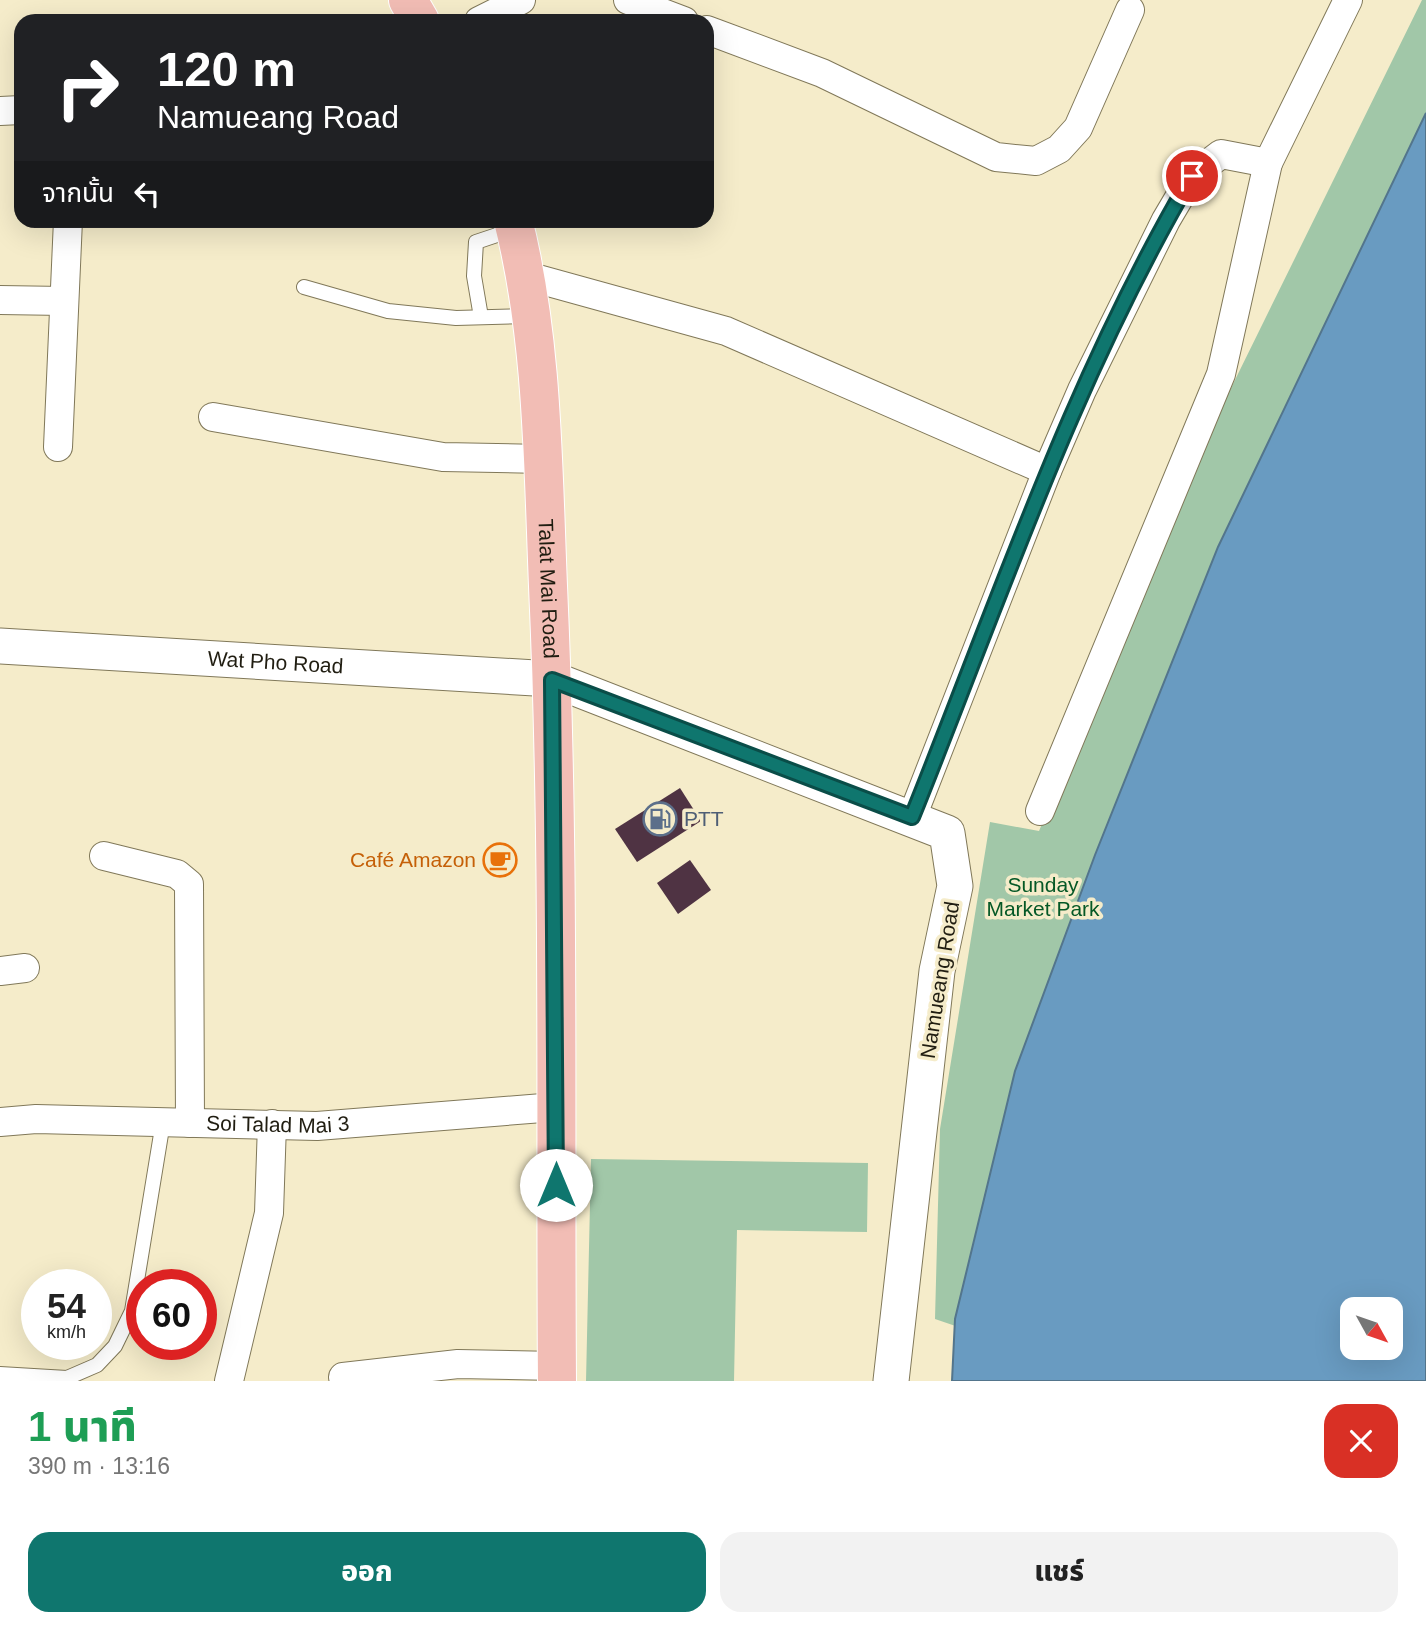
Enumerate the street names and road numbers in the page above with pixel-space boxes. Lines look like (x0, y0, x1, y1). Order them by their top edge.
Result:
street label: Talat Mai Road (535, 518, 563, 659)
street label: Wat Pho Road (207, 646, 344, 678)
street label: Namueang Road (916, 900, 963, 1060)
street label: Soi Talad Mai 3 (206, 1111, 350, 1137)

